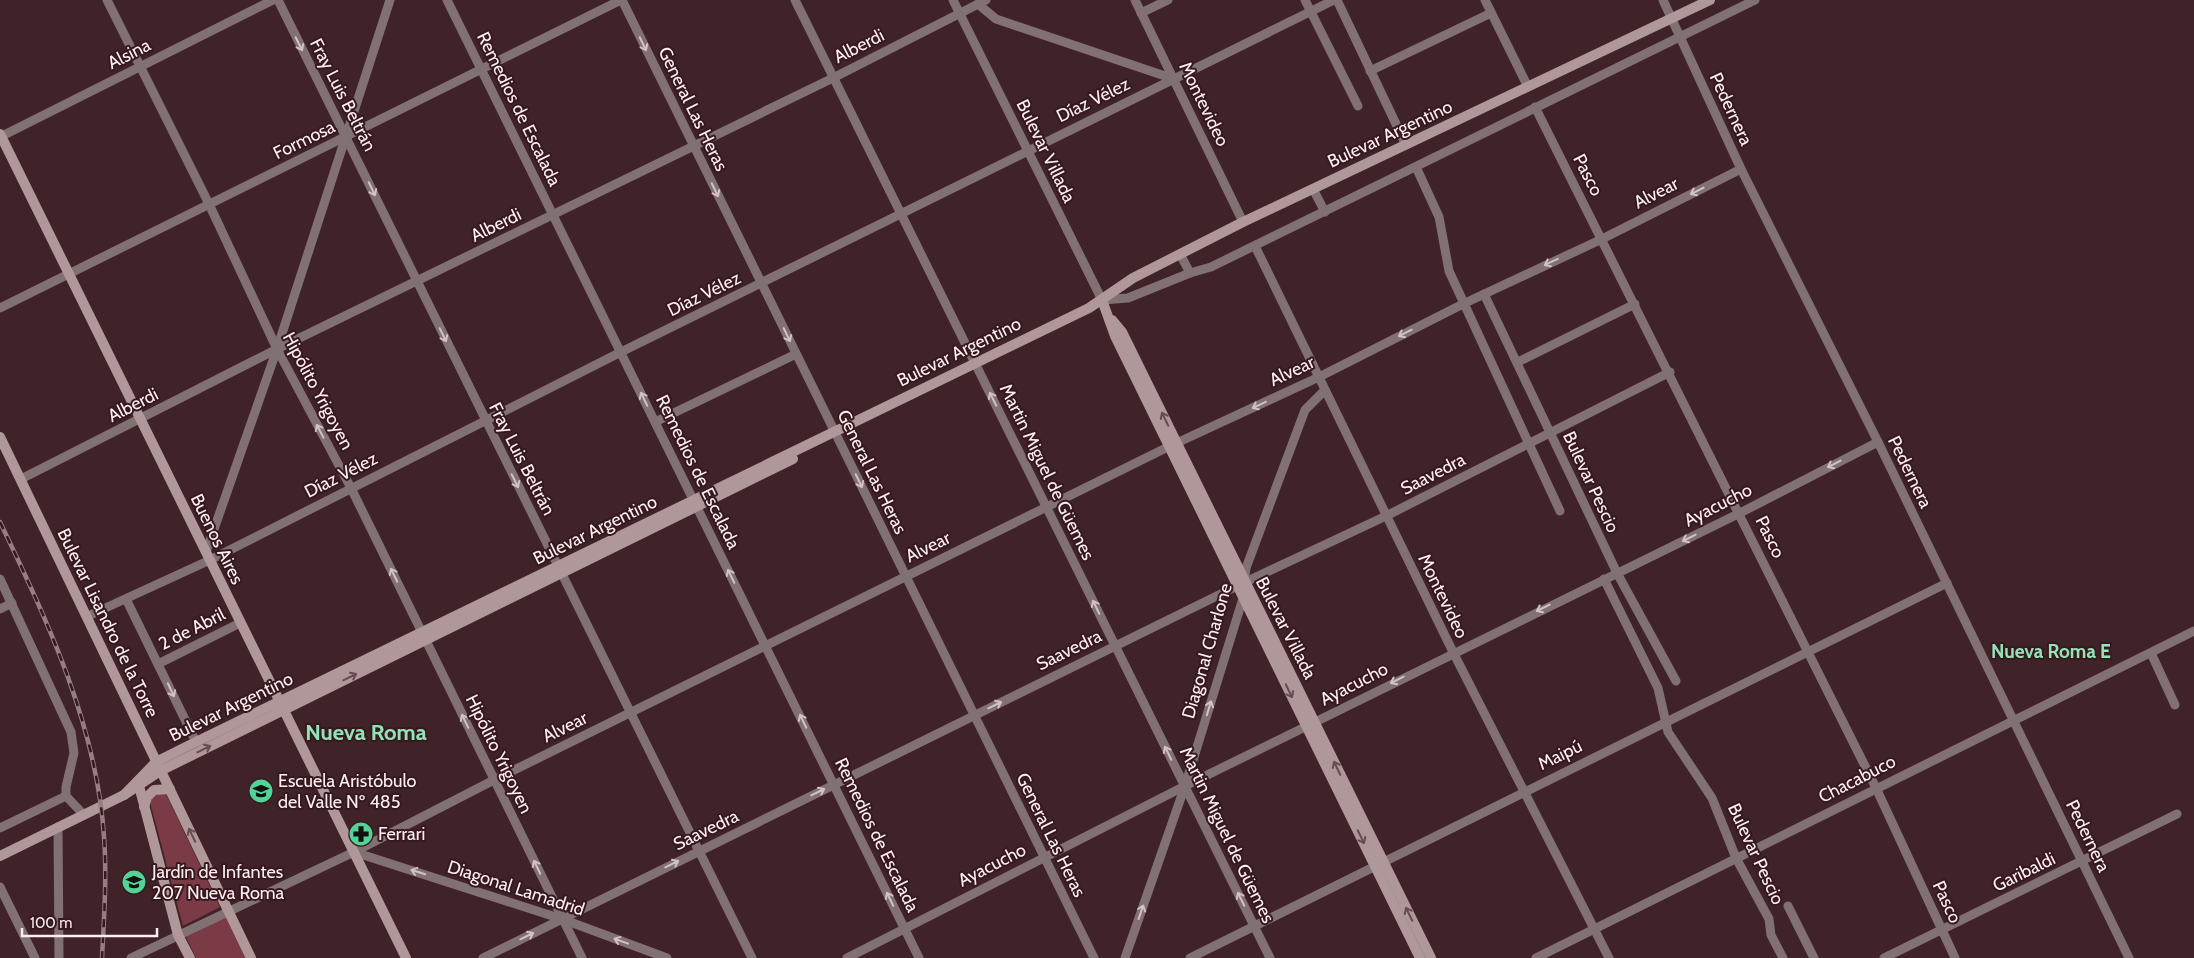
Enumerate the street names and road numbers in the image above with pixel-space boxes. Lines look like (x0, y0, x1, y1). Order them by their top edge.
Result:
street label: Alberdi (830, 24, 888, 68)
street label: Remedios de Escalada (472, 28, 566, 190)
street label: Alsina (104, 34, 154, 74)
street label: Fray Luis Beltrán (305, 35, 381, 155)
street label: General Las Heras (653, 43, 733, 175)
street label: Montevideo (1174, 58, 1234, 150)
street label: Pedernera (1705, 69, 1758, 149)
street label: Díaz Vélez (1053, 73, 1134, 127)
street label: Bulevar Argentino (1324, 95, 1456, 173)
street label: Bulevar Villada (1012, 96, 1081, 206)
street label: Formosa (270, 115, 339, 164)
street label: Pasco (1568, 150, 1608, 200)
street label: Alvear (1630, 172, 1682, 214)
street label: Alberdi (467, 203, 525, 247)
street label: Díaz Vélez (664, 267, 745, 321)
street label: Bulevar Argentino (893, 312, 1025, 392)
street label: Hipólito Yrigoyen (278, 329, 358, 453)
street label: Alvear (1266, 351, 1318, 391)
street label: Martin Miguel de Güemes (995, 380, 1099, 564)
street label: Alberdi (104, 383, 162, 427)
street label: Remedios de Escalada (651, 391, 745, 553)
street label: Fray Luis Beltrán (484, 399, 560, 519)
street label: General Las Heras (832, 406, 912, 538)
street label: Bulevar Pescio (1558, 428, 1624, 536)
street label: Pedernera (1883, 432, 1937, 512)
street label: Díaz Vélez (301, 447, 382, 503)
street label: Saavedra (1397, 448, 1469, 500)
street label: Ayacucho (1680, 478, 1756, 531)
street label: Buenos Aires (186, 490, 248, 588)
street label: Bulevar Argentino (529, 490, 661, 570)
street label: Pasco (1750, 512, 1790, 562)
street label: Bulevar Lisandro de la Torre (53, 525, 163, 721)
street label: Alvear (902, 527, 954, 567)
street label: Montevideo (1413, 550, 1473, 642)
street label: Bulevar Villada (1251, 573, 1321, 683)
street label: Diagonal Charlone (1177, 581, 1237, 721)
street label: 2 de Abril (155, 603, 230, 655)
street label: Saavedra (1033, 625, 1105, 675)
street label: Ayacucho (1316, 657, 1392, 710)
street label: Bulevar Argentino (165, 667, 297, 747)
street label: Hipólito Yrigoyen (461, 691, 537, 817)
street label: Alvear (539, 707, 591, 747)
street label: Maipú (1534, 735, 1586, 775)
street label: Martin Miguel de Güemes (1175, 743, 1279, 927)
street label: Chacabuco (1815, 750, 1899, 808)
street label: Remedios de Escalada (830, 754, 924, 916)
street label: General Las Heras (1011, 769, 1091, 901)
street label: Pedernera (2061, 796, 2115, 876)
street label: Bulevar Pescio (1723, 800, 1789, 908)
street label: Saavedra (670, 805, 742, 855)
street label: Ayacucho (954, 838, 1030, 891)
street label: Garibaldi (1989, 847, 2059, 897)
street label: Diagonal Lamadrid (445, 855, 587, 921)
street label: Pasco (1928, 877, 1966, 927)

